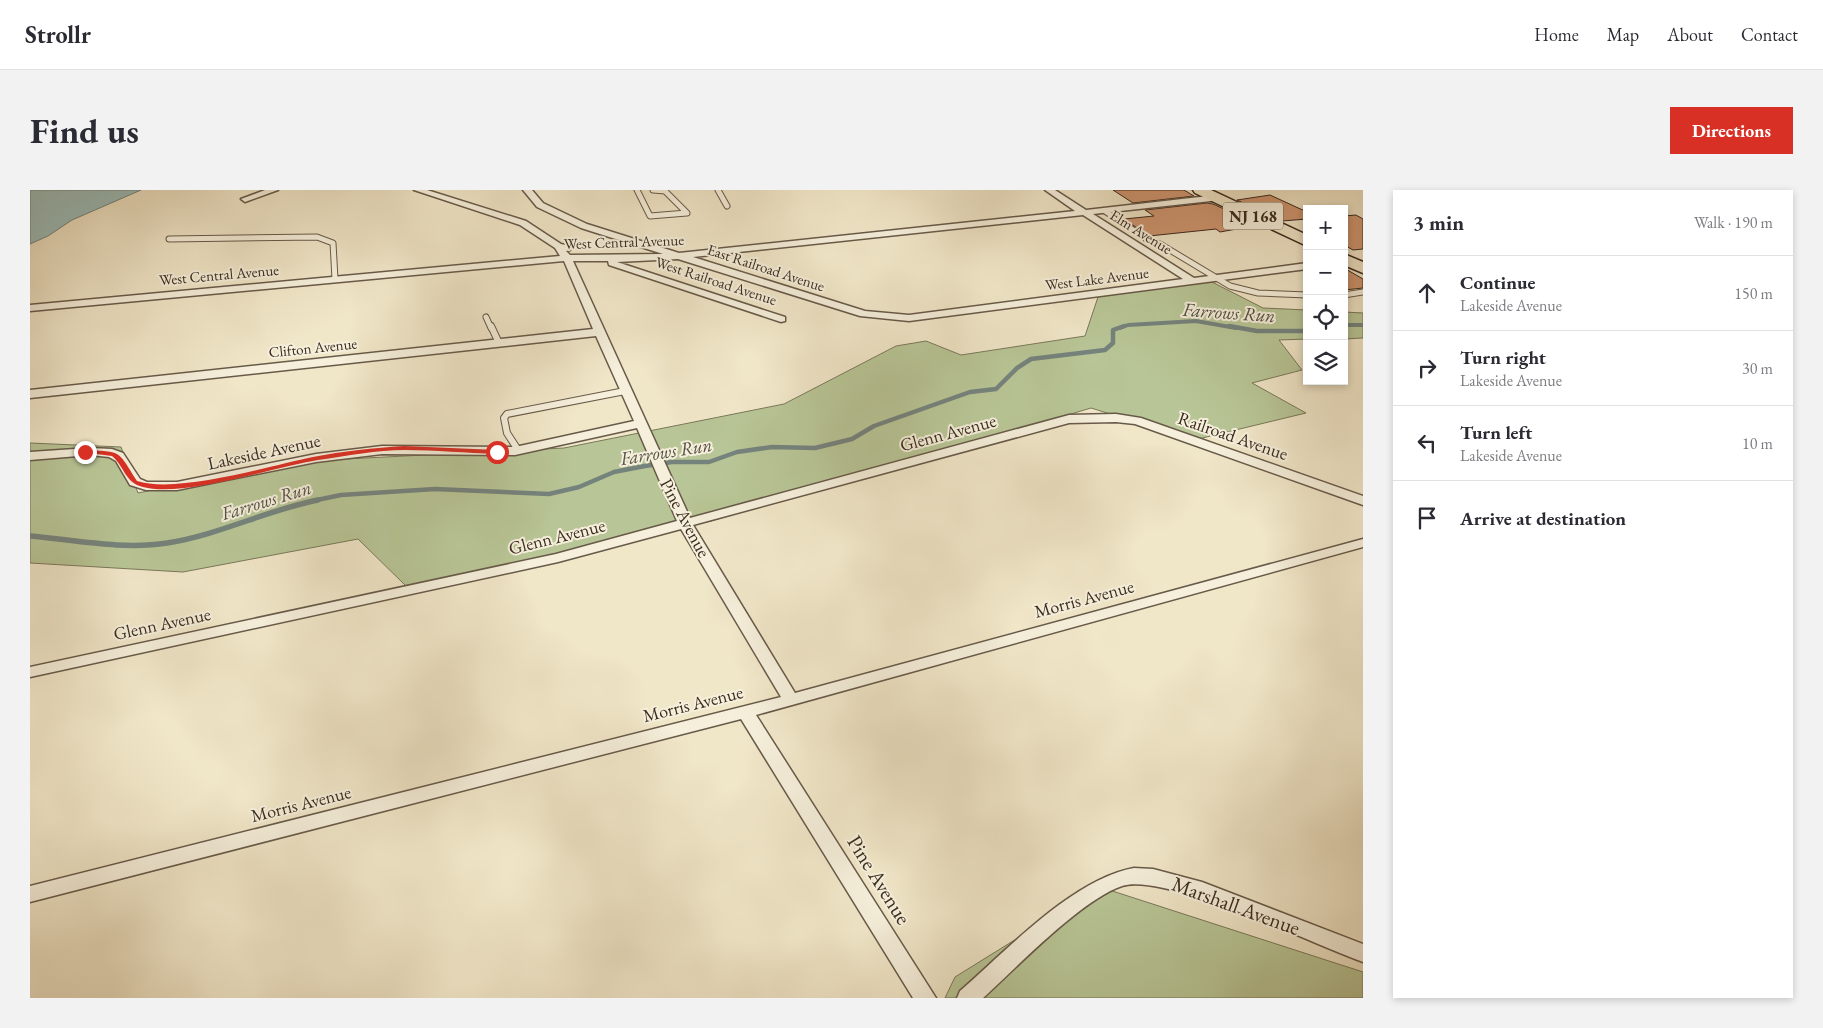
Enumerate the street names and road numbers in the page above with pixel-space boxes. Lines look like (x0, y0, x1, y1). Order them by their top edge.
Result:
road number: NJ 168 (1223, 202, 1283, 230)
street label: Elm Avenue (1107, 205, 1176, 258)
street label: West Central Avenue (563, 230, 685, 253)
street label: East Railroad Avenue (705, 240, 827, 296)
street label: West Railroad Avenue (653, 252, 779, 309)
street label: West Central Avenue (158, 260, 280, 289)
street label: West Lake Avenue (1044, 263, 1150, 294)
street label: Clifton Avenue (268, 333, 358, 362)
street label: Railroad Avenue (1175, 406, 1291, 465)
street label: Glenn Avenue (897, 409, 999, 456)
street label: Lakeside Avenue (205, 428, 322, 475)
street label: Pine Avenue (655, 474, 716, 561)
street label: Glenn Avenue (506, 513, 608, 560)
street label: Morris Avenue (1031, 574, 1136, 623)
street label: Glenn Avenue (111, 602, 213, 645)
street label: Morris Avenue (640, 680, 745, 727)
street label: Morris Avenue (248, 780, 353, 827)
street label: Pine Avenue (841, 830, 918, 930)
street label: Marshall Avenue (1168, 870, 1304, 941)

